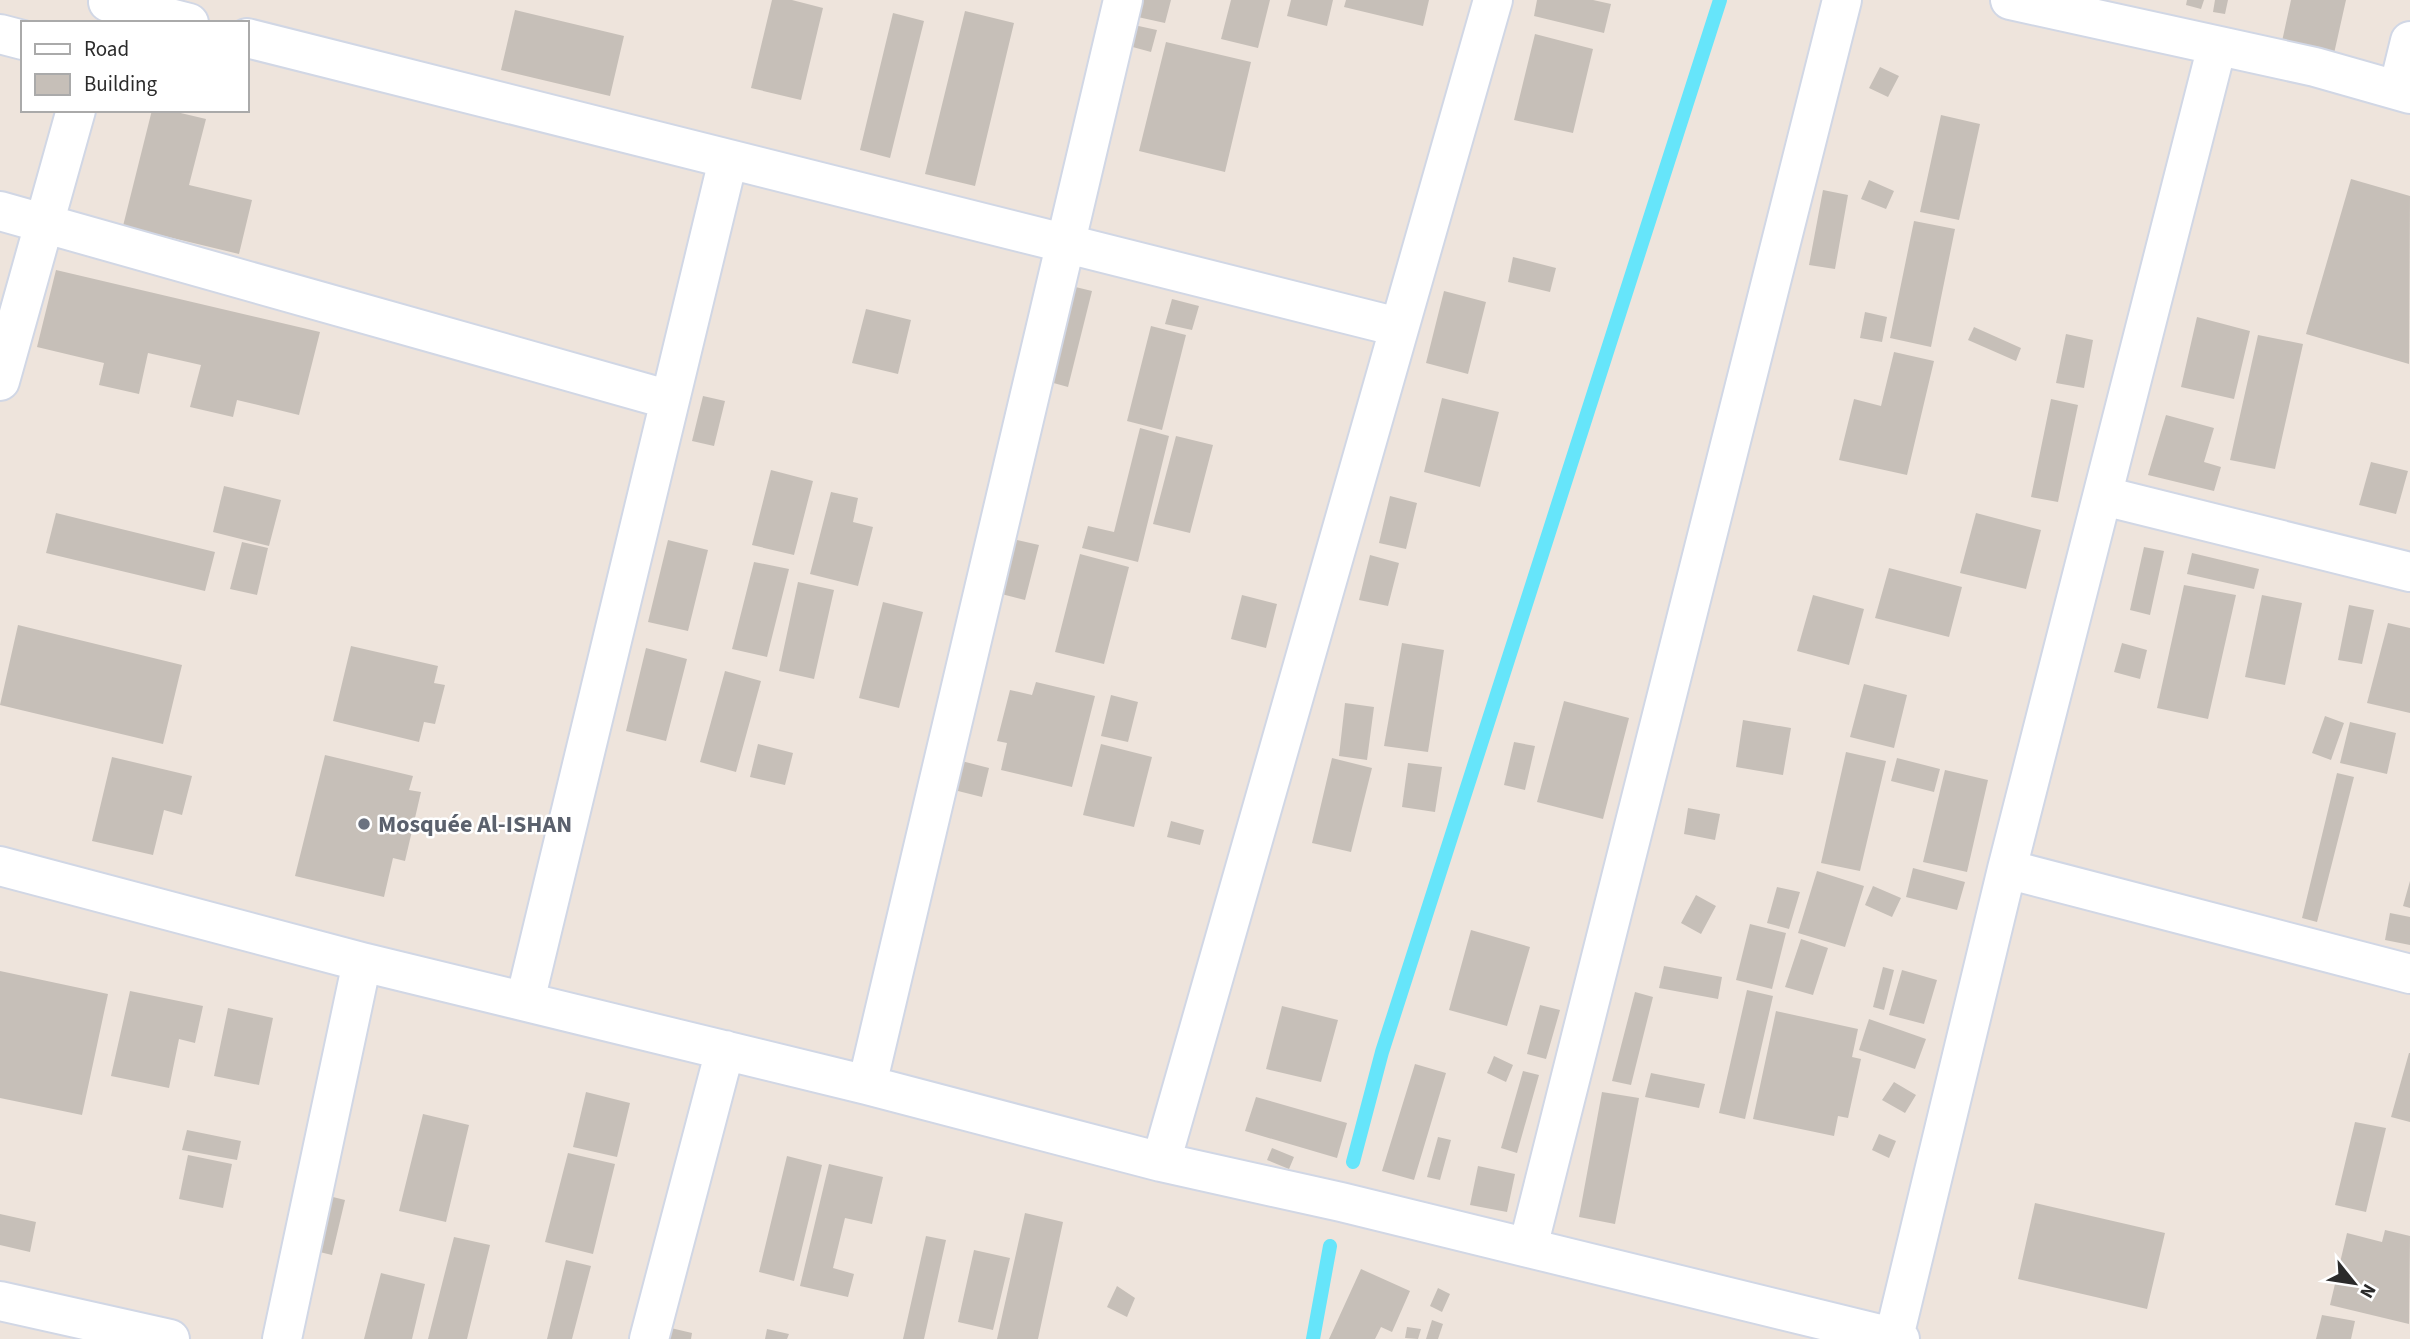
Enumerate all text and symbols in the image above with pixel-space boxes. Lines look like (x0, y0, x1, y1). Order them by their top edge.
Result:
legend (21, 21, 248, 112)
text: Road (84, 34, 129, 64)
text: Building (84, 69, 158, 99)
place label: Mosquée Al-ISHAN (378, 807, 572, 842)
marker: Mosquée Al-ISHAN (356, 816, 372, 832)
north arrow (2319, 1248, 2389, 1318)
text: N (2353, 1279, 2382, 1303)

